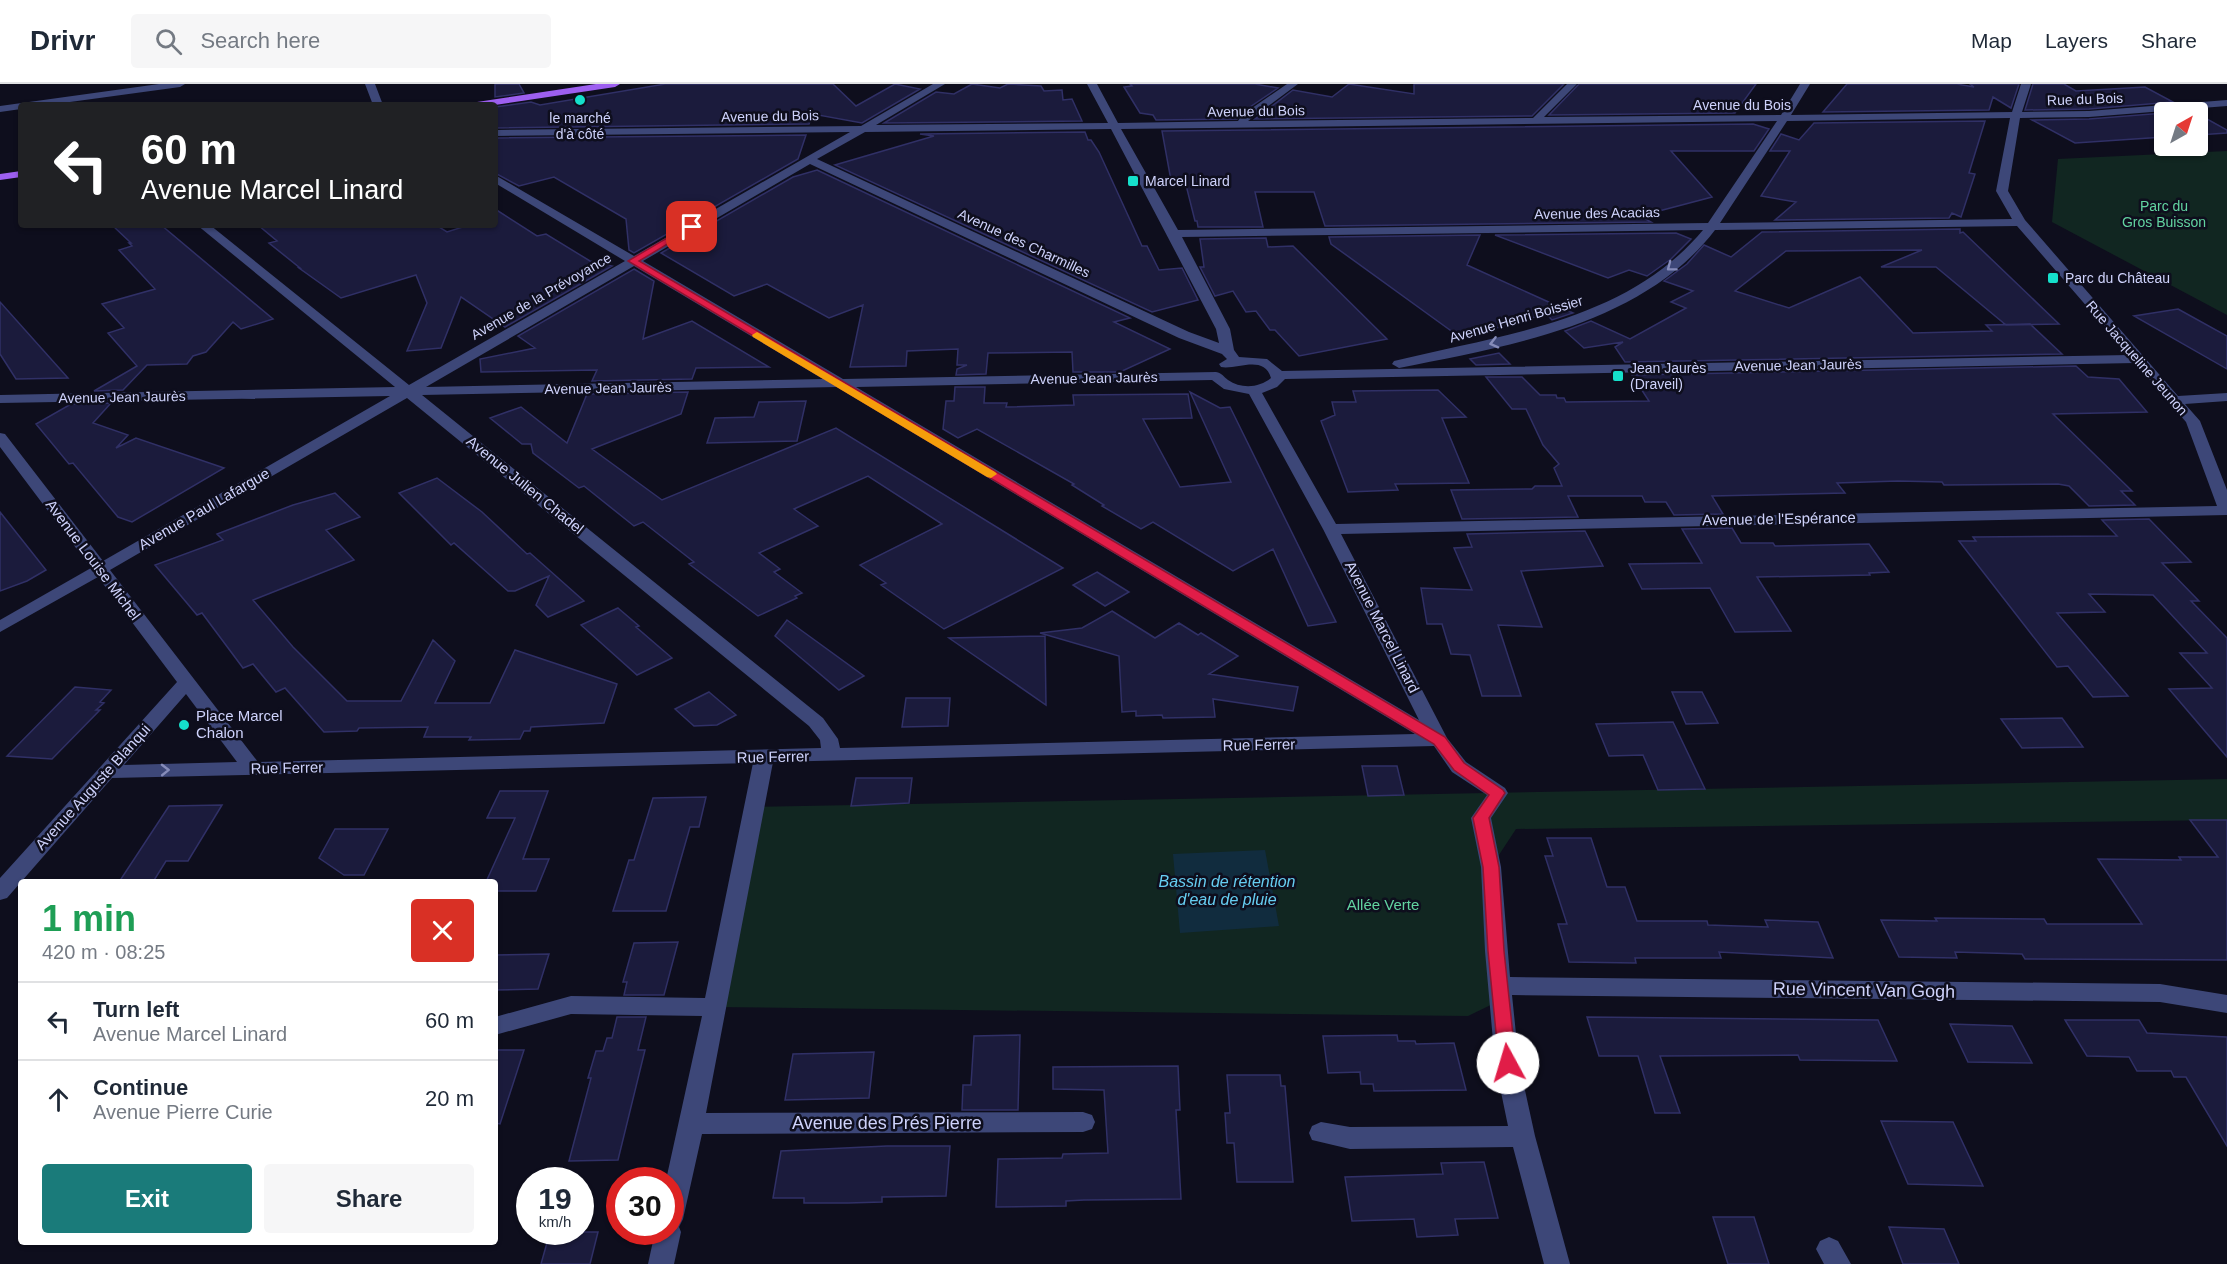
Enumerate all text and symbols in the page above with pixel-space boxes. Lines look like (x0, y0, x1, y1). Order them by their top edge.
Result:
search box (131, 14, 551, 68)
text: Drivr (30, 25, 95, 56)
icon: search (152, 25, 185, 58)
text: Search here (200, 28, 320, 53)
text: Map (1971, 29, 2012, 52)
text: Layers (2045, 29, 2108, 52)
text: Share (2141, 29, 2197, 52)
street label: Rue du Bois (2047, 90, 2123, 108)
marker: le marché d'à côté (573, 93, 587, 107)
street label: Avenue du Bois (1693, 97, 1791, 113)
street label: Avenue du Bois (1207, 102, 1305, 120)
north arrow (2154, 102, 2208, 156)
map controls (2154, 102, 2208, 156)
street label: Avenue du Bois (721, 107, 819, 125)
place label: le marché d'à côté (549, 110, 611, 142)
icon: left (42, 126, 120, 204)
text: 60 m (141, 126, 237, 173)
place label: Marcel Linard (1145, 173, 1230, 189)
marker: Marcel Linard (1126, 174, 1140, 188)
text: Avenue Marcel Linard (141, 175, 403, 205)
park label: Parc du Gros Buisson (2122, 198, 2206, 230)
pin (666, 201, 717, 252)
street label: Avenue des Acacias (1534, 204, 1660, 222)
street label: Avenue des Charmilles (955, 205, 1093, 281)
icon: arrive (675, 210, 708, 243)
street label: Avenue de la Prévoyance (468, 249, 614, 343)
one-way arrow (1667, 260, 1678, 271)
place label: Parc du Château (2065, 270, 2170, 286)
marker: Parc du Château (2046, 271, 2060, 285)
street label: Avenue Henri Boissier (1447, 292, 1585, 346)
street label: Rue Jacqueline Jeunon (2083, 298, 2191, 418)
one-way arrow (1489, 336, 1499, 349)
street label: Avenue Jean Jaurès (1734, 356, 1862, 374)
place label: Jean Jaurès (Draveil) (1630, 360, 1706, 392)
street label: Avenue Jean Jaurès (1030, 369, 1158, 387)
marker: Jean Jaurès (Draveil) (1611, 369, 1625, 383)
street label: Avenue Jean Jaurès (544, 379, 672, 397)
street label: Avenue Jean Jaurès (58, 388, 186, 406)
street label: Avenue Julien Chadel (463, 432, 587, 537)
street label: Avenue Paul Lafargue (135, 464, 272, 553)
street label: Avenue Louise Michel (43, 496, 144, 623)
street label: Avenue de l'Espérance (1702, 509, 1856, 528)
street label: Avenue Marcel Linard (1342, 558, 1423, 696)
place label: Place Marcel Chalon (196, 707, 283, 741)
marker: Place Marcel Chalon (177, 718, 191, 732)
street label: Avenue Auguste Blanqui (32, 720, 154, 853)
street label: Rue Ferrer (1223, 735, 1295, 754)
street label: Rue Ferrer (737, 747, 809, 766)
street label: Rue Ferrer (251, 758, 323, 777)
one-way arrow (161, 764, 170, 777)
water label: Bassin de rétention d'eau de pluie (1159, 873, 1296, 908)
park label: Allée Verte (1347, 896, 1419, 913)
text: 1 min (42, 898, 136, 939)
button: close (411, 899, 474, 962)
text: 420 m · 08:25 (42, 941, 165, 963)
street label: Rue Vincent Van Gogh (1773, 978, 1955, 1002)
text: Turn left (93, 997, 179, 1022)
icon: left (42, 1005, 75, 1038)
text: 60 m (425, 1008, 474, 1033)
text: Avenue Marcel Linard (93, 1023, 287, 1045)
position arrow (1476, 1031, 1540, 1095)
text: Continue (93, 1075, 188, 1100)
icon: ahead (42, 1083, 75, 1116)
text: 20 m (425, 1086, 474, 1111)
text: Avenue Pierre Curie (93, 1101, 273, 1123)
street label: Avenue des Prés Pierre (792, 1113, 982, 1133)
button: Exit (42, 1164, 252, 1233)
button: Share (264, 1164, 474, 1233)
speed limit sign: 30 (606, 1167, 684, 1245)
text: 19 (538, 1182, 572, 1215)
text: km/h (539, 1213, 571, 1230)

